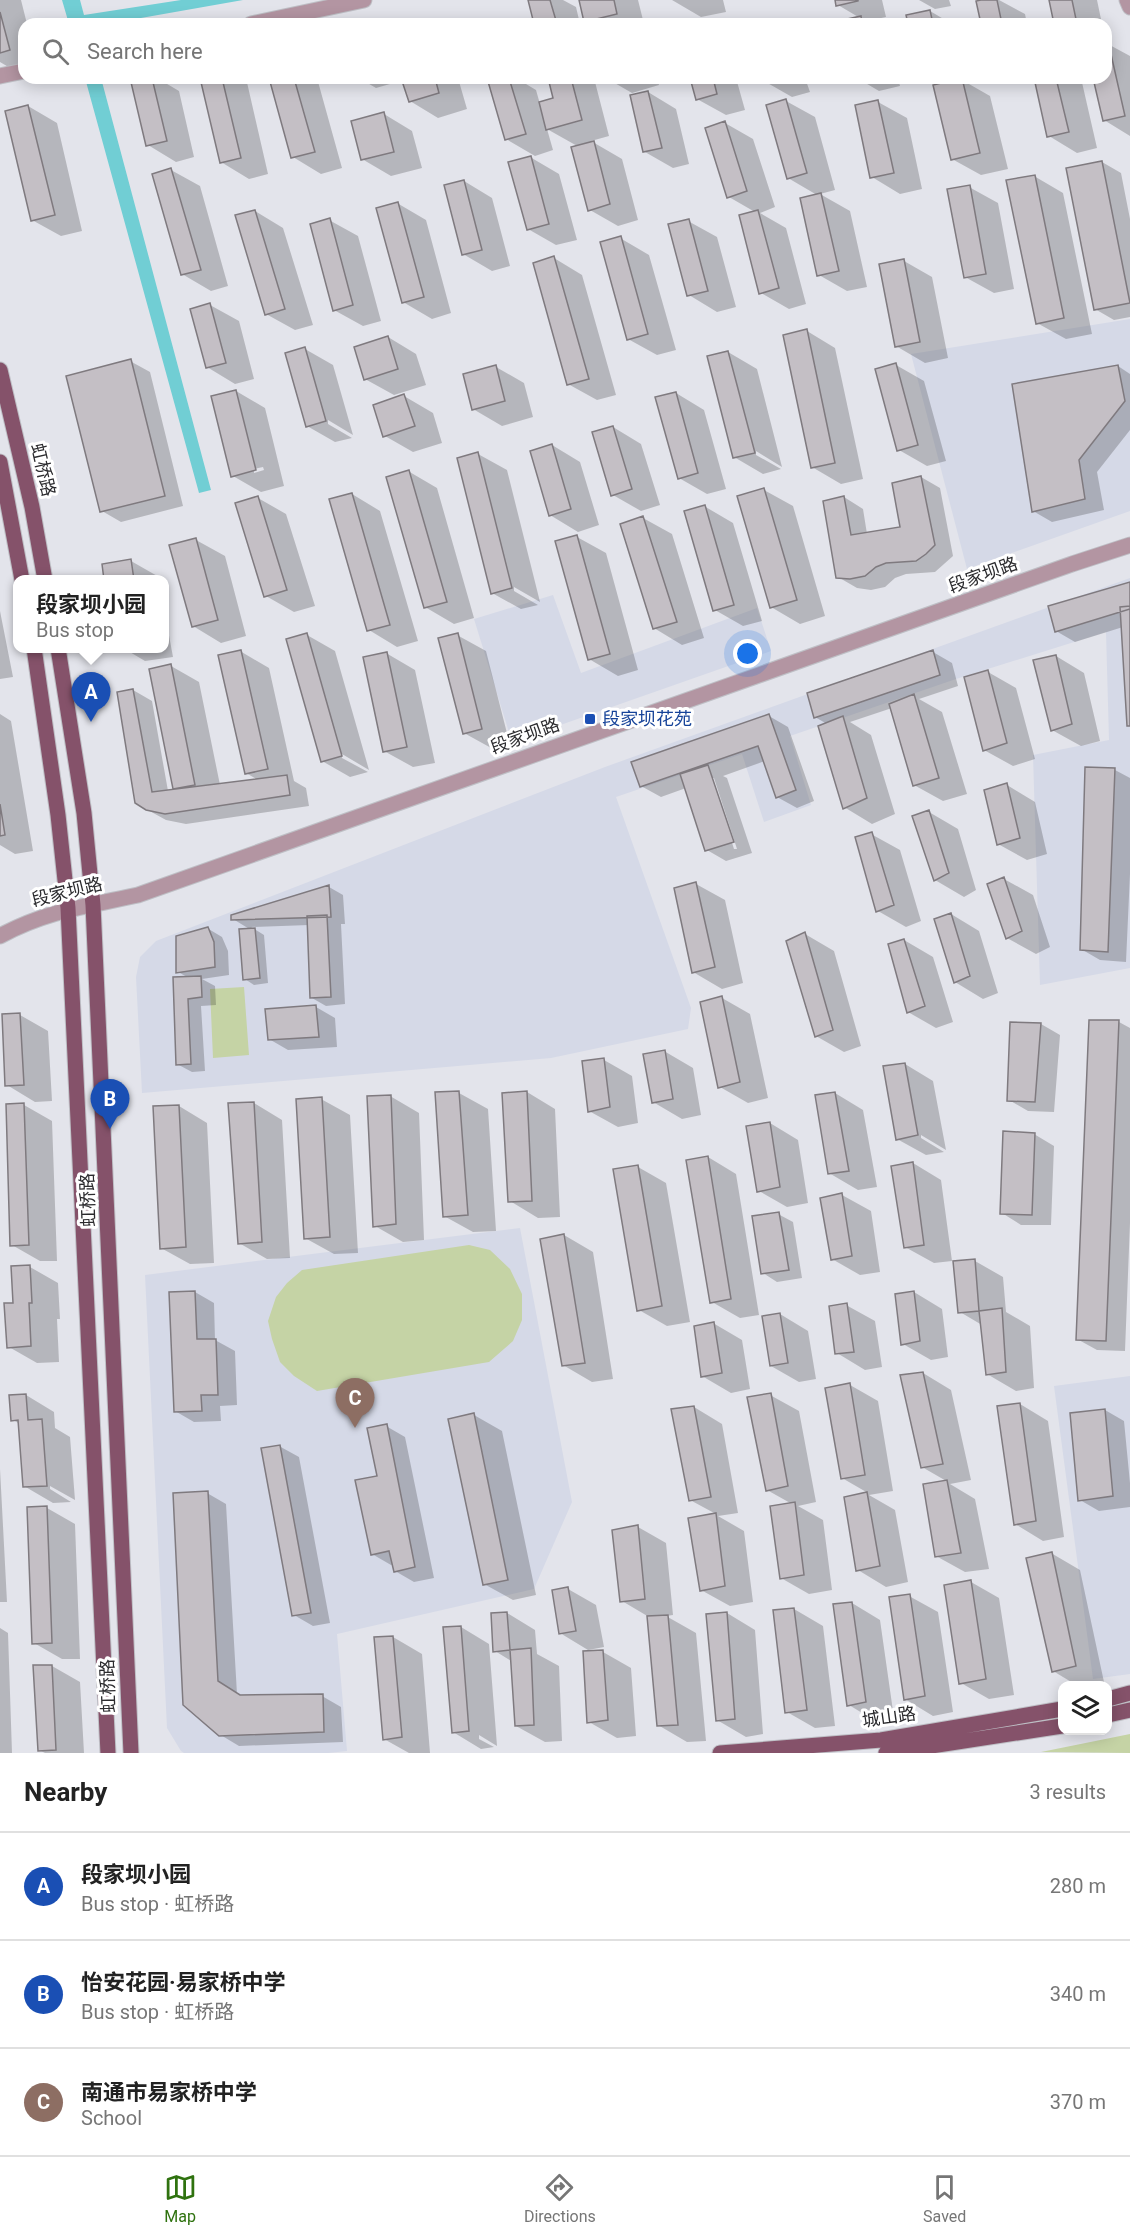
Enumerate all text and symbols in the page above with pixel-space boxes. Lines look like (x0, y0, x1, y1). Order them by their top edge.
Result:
search box (18, 18, 1112, 84)
icon: search (39, 35, 72, 68)
text: Search here (87, 39, 203, 64)
street label: 虹桥路 (27, 441, 60, 499)
street label: 段家坝路 (945, 552, 1020, 597)
popup (13, 575, 169, 653)
text: 段家坝小园 (36, 592, 146, 617)
text: Bus stop (36, 618, 114, 642)
your location (733, 639, 762, 668)
pin: A (72, 672, 110, 722)
place label: 段家坝花苑 (602, 708, 692, 729)
marker: 段家坝花苑 (583, 712, 597, 726)
street label: 段家坝路 (487, 713, 562, 758)
street label: 段家坝路 (29, 873, 104, 910)
pin: B (90, 1080, 130, 1129)
street label: 虹桥路 (76, 1173, 99, 1227)
pin: C (336, 1378, 374, 1428)
street label: 虹桥路 (96, 1659, 119, 1713)
map controls (1058, 1681, 1112, 1735)
button: layers (1058, 1681, 1112, 1735)
street label: 城山路 (861, 1702, 917, 1731)
text: Nearby (24, 1777, 107, 1807)
text: 3 results (1030, 1780, 1106, 1804)
text: 段家坝小园 (81, 1862, 191, 1887)
text: A (37, 1874, 50, 1898)
text: 280 m (1050, 1874, 1106, 1898)
text: Bus stop · 虹桥路 (81, 1892, 234, 1916)
text: 怡安花园·易家桥中学 (81, 1970, 286, 1995)
text: B (37, 1982, 50, 2006)
text: 340 m (1050, 1982, 1106, 2006)
text: Bus stop · 虹桥路 (81, 2000, 234, 2024)
text: 南通市易家桥中学 (81, 2080, 257, 2105)
text: C (37, 2090, 50, 2114)
text: 370 m (1050, 2090, 1106, 2114)
text: School (81, 2106, 142, 2130)
tab: Map (164, 2171, 197, 2226)
tab: Directions (524, 2171, 596, 2226)
tab: Saved (923, 2171, 966, 2226)

